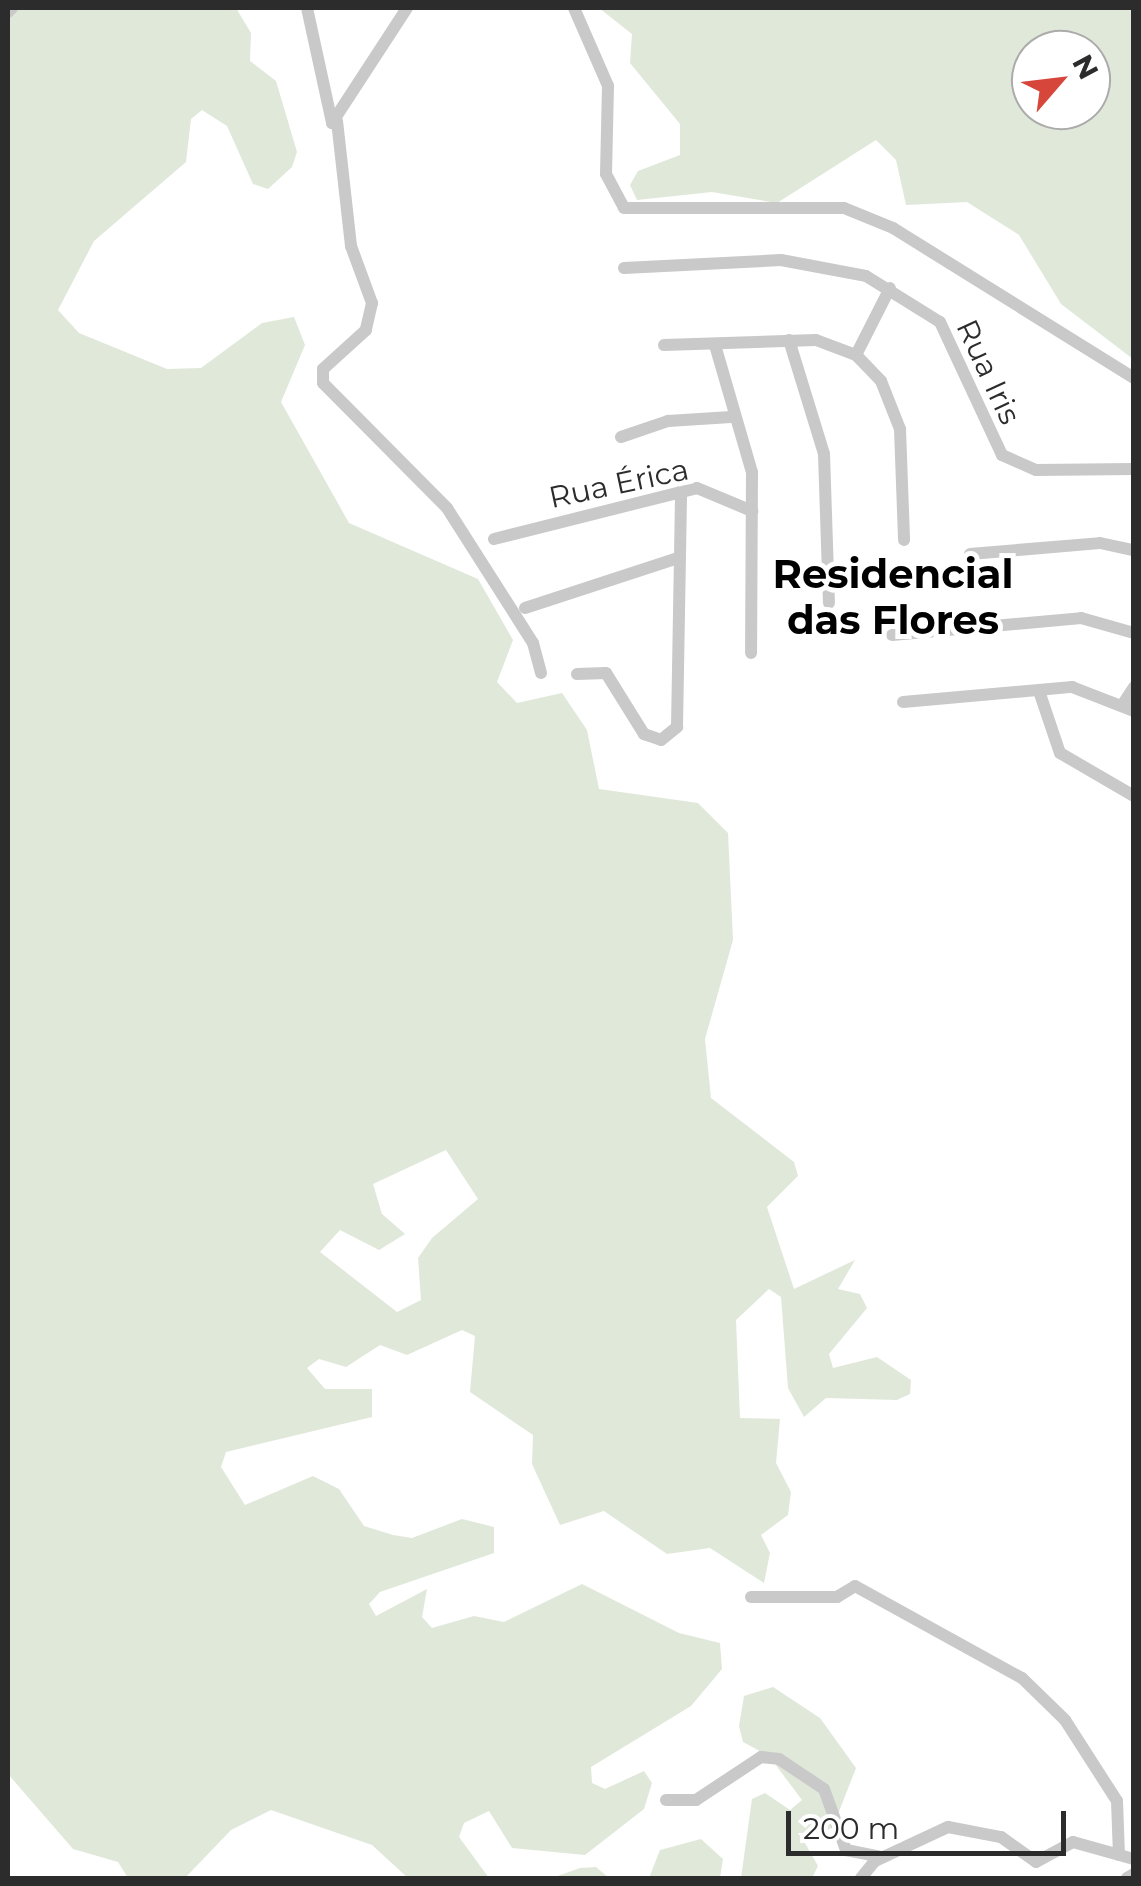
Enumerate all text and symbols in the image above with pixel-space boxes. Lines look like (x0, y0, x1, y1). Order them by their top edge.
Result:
north arrow (1011, 30, 1111, 130)
text: N (1065, 49, 1106, 85)
street label: Rua Iris (948, 314, 1028, 430)
street label: Rua Érica (546, 452, 692, 516)
district label: Residencial das Flores (773, 550, 1013, 644)
scale bar (791, 1791, 1071, 1853)
text: 200 m (803, 1810, 899, 1847)

